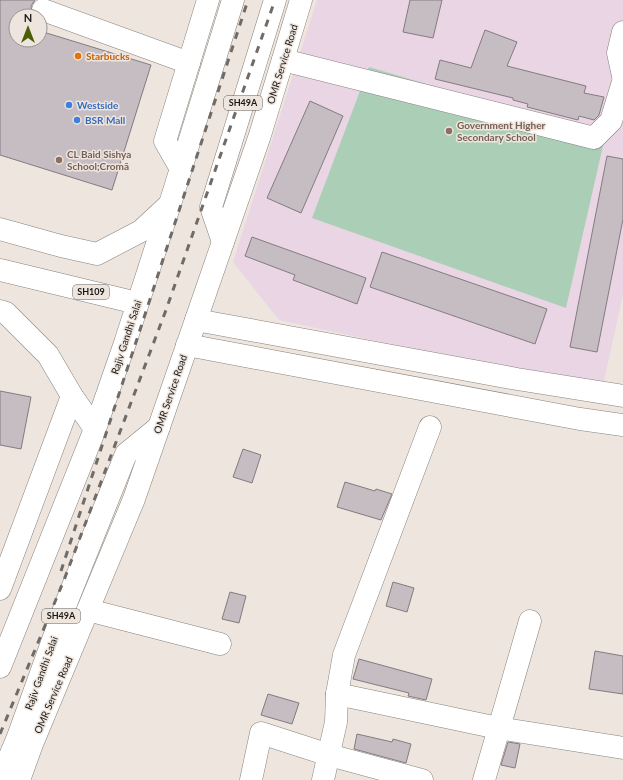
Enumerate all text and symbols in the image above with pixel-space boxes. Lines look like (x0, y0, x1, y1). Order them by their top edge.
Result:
north arrow (8, 8, 48, 48)
text: N (24, 11, 32, 24)
street label: OMR Service Road (264, 23, 300, 105)
place label: Starbucks (86, 50, 130, 62)
marker: Starbucks (73, 51, 83, 61)
road number: SH49A (224, 96, 262, 110)
place label: Westside (77, 99, 119, 111)
marker: Westside (64, 100, 74, 110)
place label: BSR Mall (85, 114, 125, 126)
marker: BSR Mall (72, 115, 82, 125)
place label: Government Higher Secondary School (457, 119, 545, 143)
marker: Government Higher Secondary School (444, 126, 454, 136)
place label: CL Baid Sishya School;Cromā (67, 148, 131, 172)
marker: CL Baid Sishya School;Cromā (54, 155, 64, 165)
road number: SH109 (73, 285, 109, 299)
street label: Rajiv Gandhi Salai (108, 298, 144, 376)
street label: OMR Service Road (151, 353, 189, 435)
road number: SH49A (42, 609, 80, 623)
street label: Rajiv Gandhi Salai (22, 635, 60, 711)
street label: OMR Service Road (31, 655, 75, 735)

